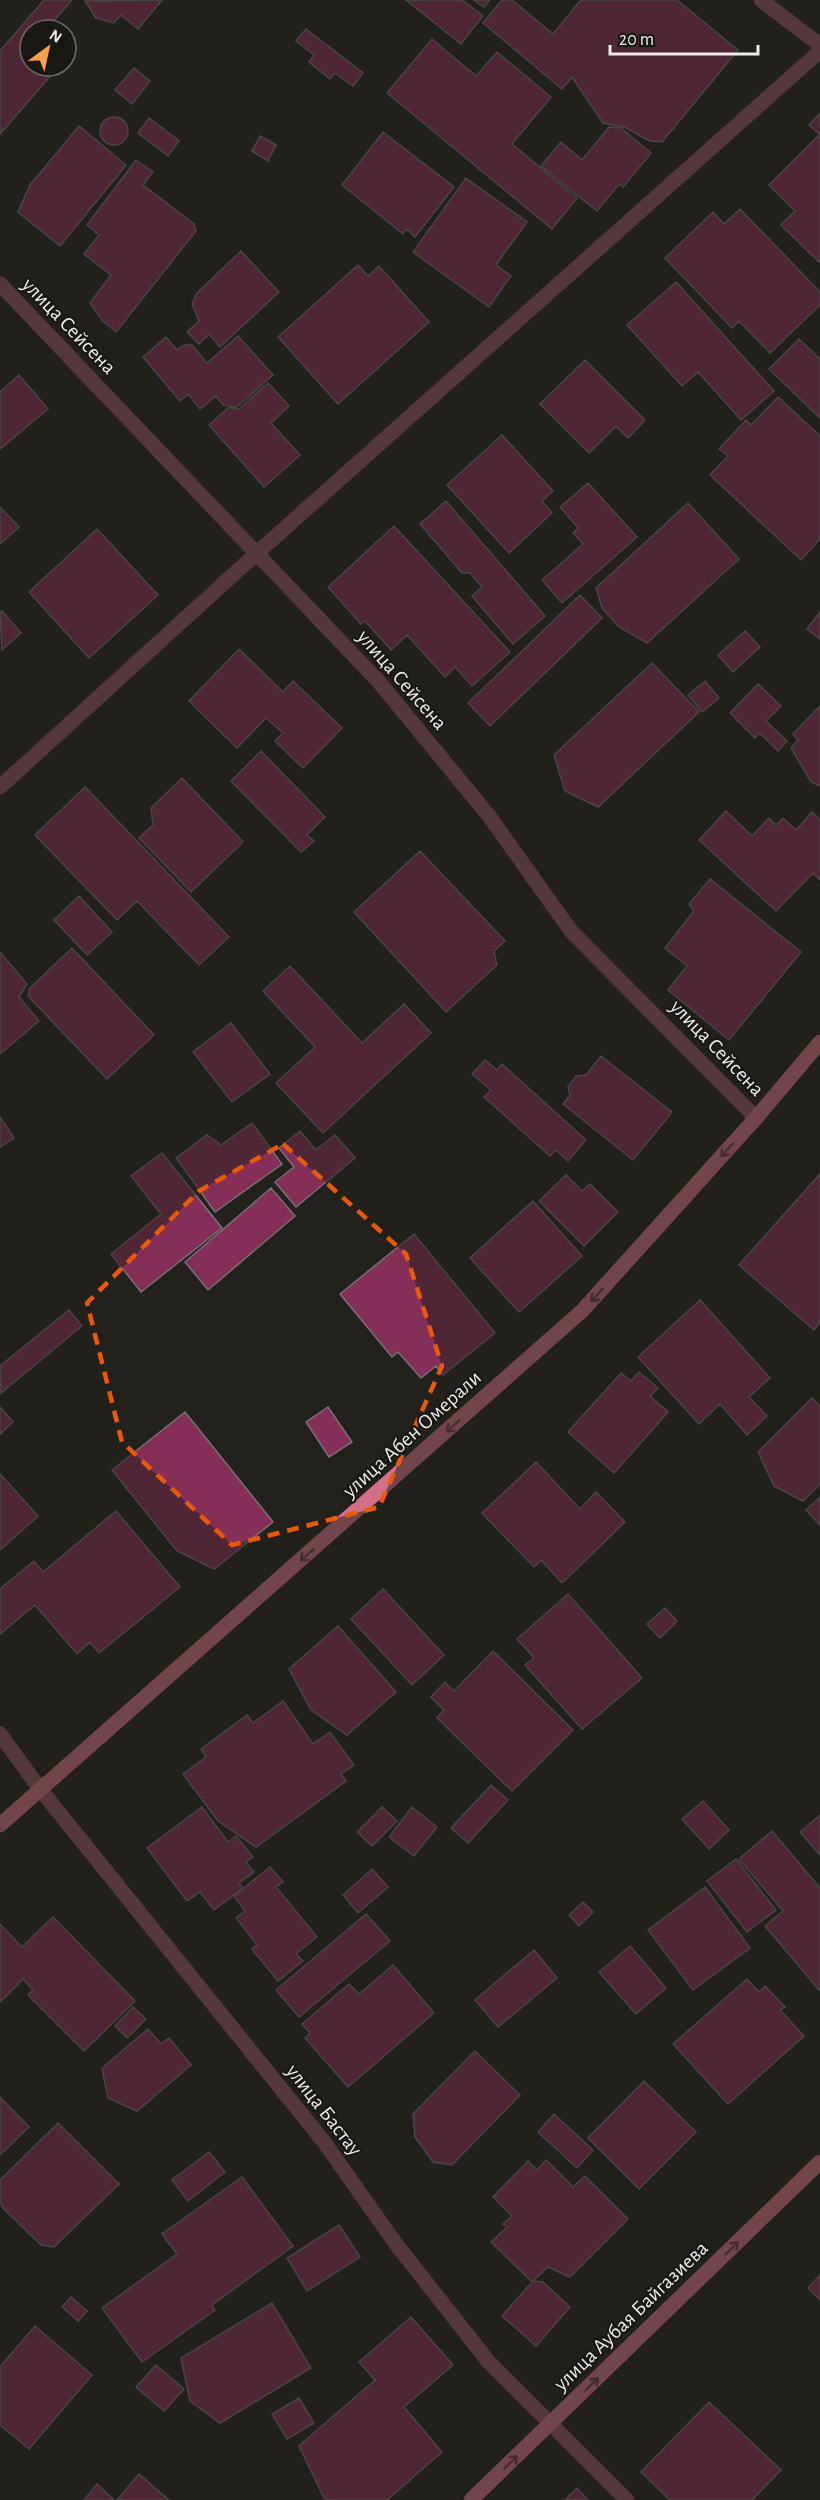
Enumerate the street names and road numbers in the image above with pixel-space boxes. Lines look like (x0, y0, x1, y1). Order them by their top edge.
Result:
street label: улица Сейсена (17, 273, 120, 378)
street label: улица Сейсена (353, 625, 451, 734)
street label: улица Сейсена (665, 995, 768, 1100)
street label: улица Абен Омерали (338, 1367, 485, 1502)
street label: улица Бастау (281, 2060, 366, 2160)
street label: улица Аубая Байгазиева (549, 2237, 712, 2395)

